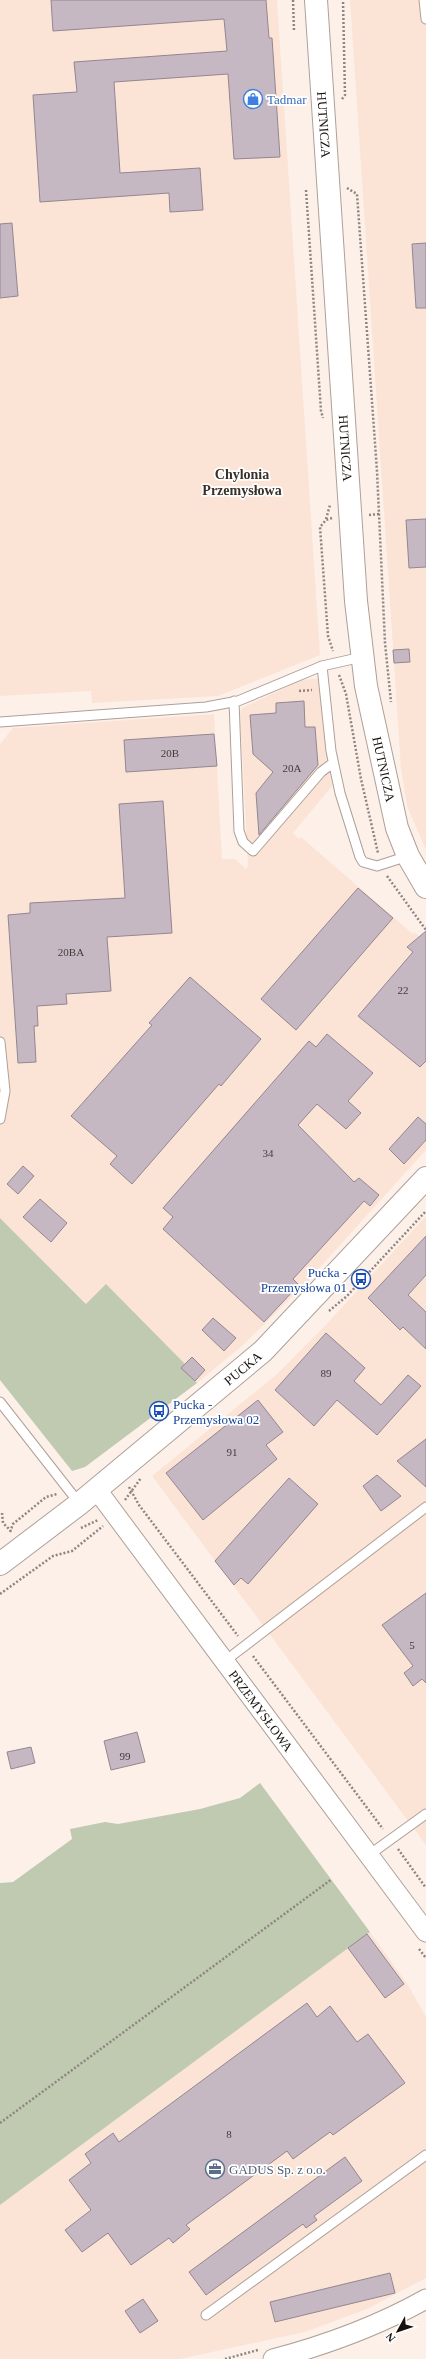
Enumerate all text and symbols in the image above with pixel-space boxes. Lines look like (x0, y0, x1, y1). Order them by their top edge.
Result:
shop icon: Tadmar (242, 88, 264, 110)
street label: HUTNICZA (314, 91, 334, 159)
place label: Tadmar (267, 92, 307, 107)
street label: HUTNICZA (336, 414, 355, 482)
district label: Chylonia Przemysłowa (202, 467, 282, 498)
street label: HUTNICZA (369, 735, 398, 804)
house number: 20B (161, 747, 179, 759)
house number: 20A (283, 762, 302, 774)
house number: 20BA (58, 946, 84, 958)
house number: 22 (398, 984, 409, 996)
house number: 34 (263, 1147, 274, 1159)
place label: Pucka - Przemysłowa 01 (261, 1265, 347, 1295)
bus stop icon: Pucka - Przemysłowa 01 (350, 1268, 372, 1290)
street label: PUCKA (221, 1348, 265, 1388)
house number: 89 (321, 1367, 332, 1379)
place label: Pucka - Przemysłowa 02 (173, 1397, 259, 1427)
bus stop icon: Pucka - Przemysłowa 02 (148, 1400, 170, 1422)
house number: 91 (227, 1446, 238, 1458)
house number: 5 (409, 1639, 415, 1651)
street label: PRZEMYSŁOWA (226, 1667, 296, 1755)
house number: 99 (120, 1750, 131, 1762)
house number: 8 (226, 2128, 232, 2140)
office icon: GADUS Sp. z o.o. (204, 2158, 226, 2180)
place label: GADUS Sp. z o.o. (229, 2162, 326, 2177)
north arrow (378, 2311, 418, 2351)
text: N (383, 2330, 397, 2344)

